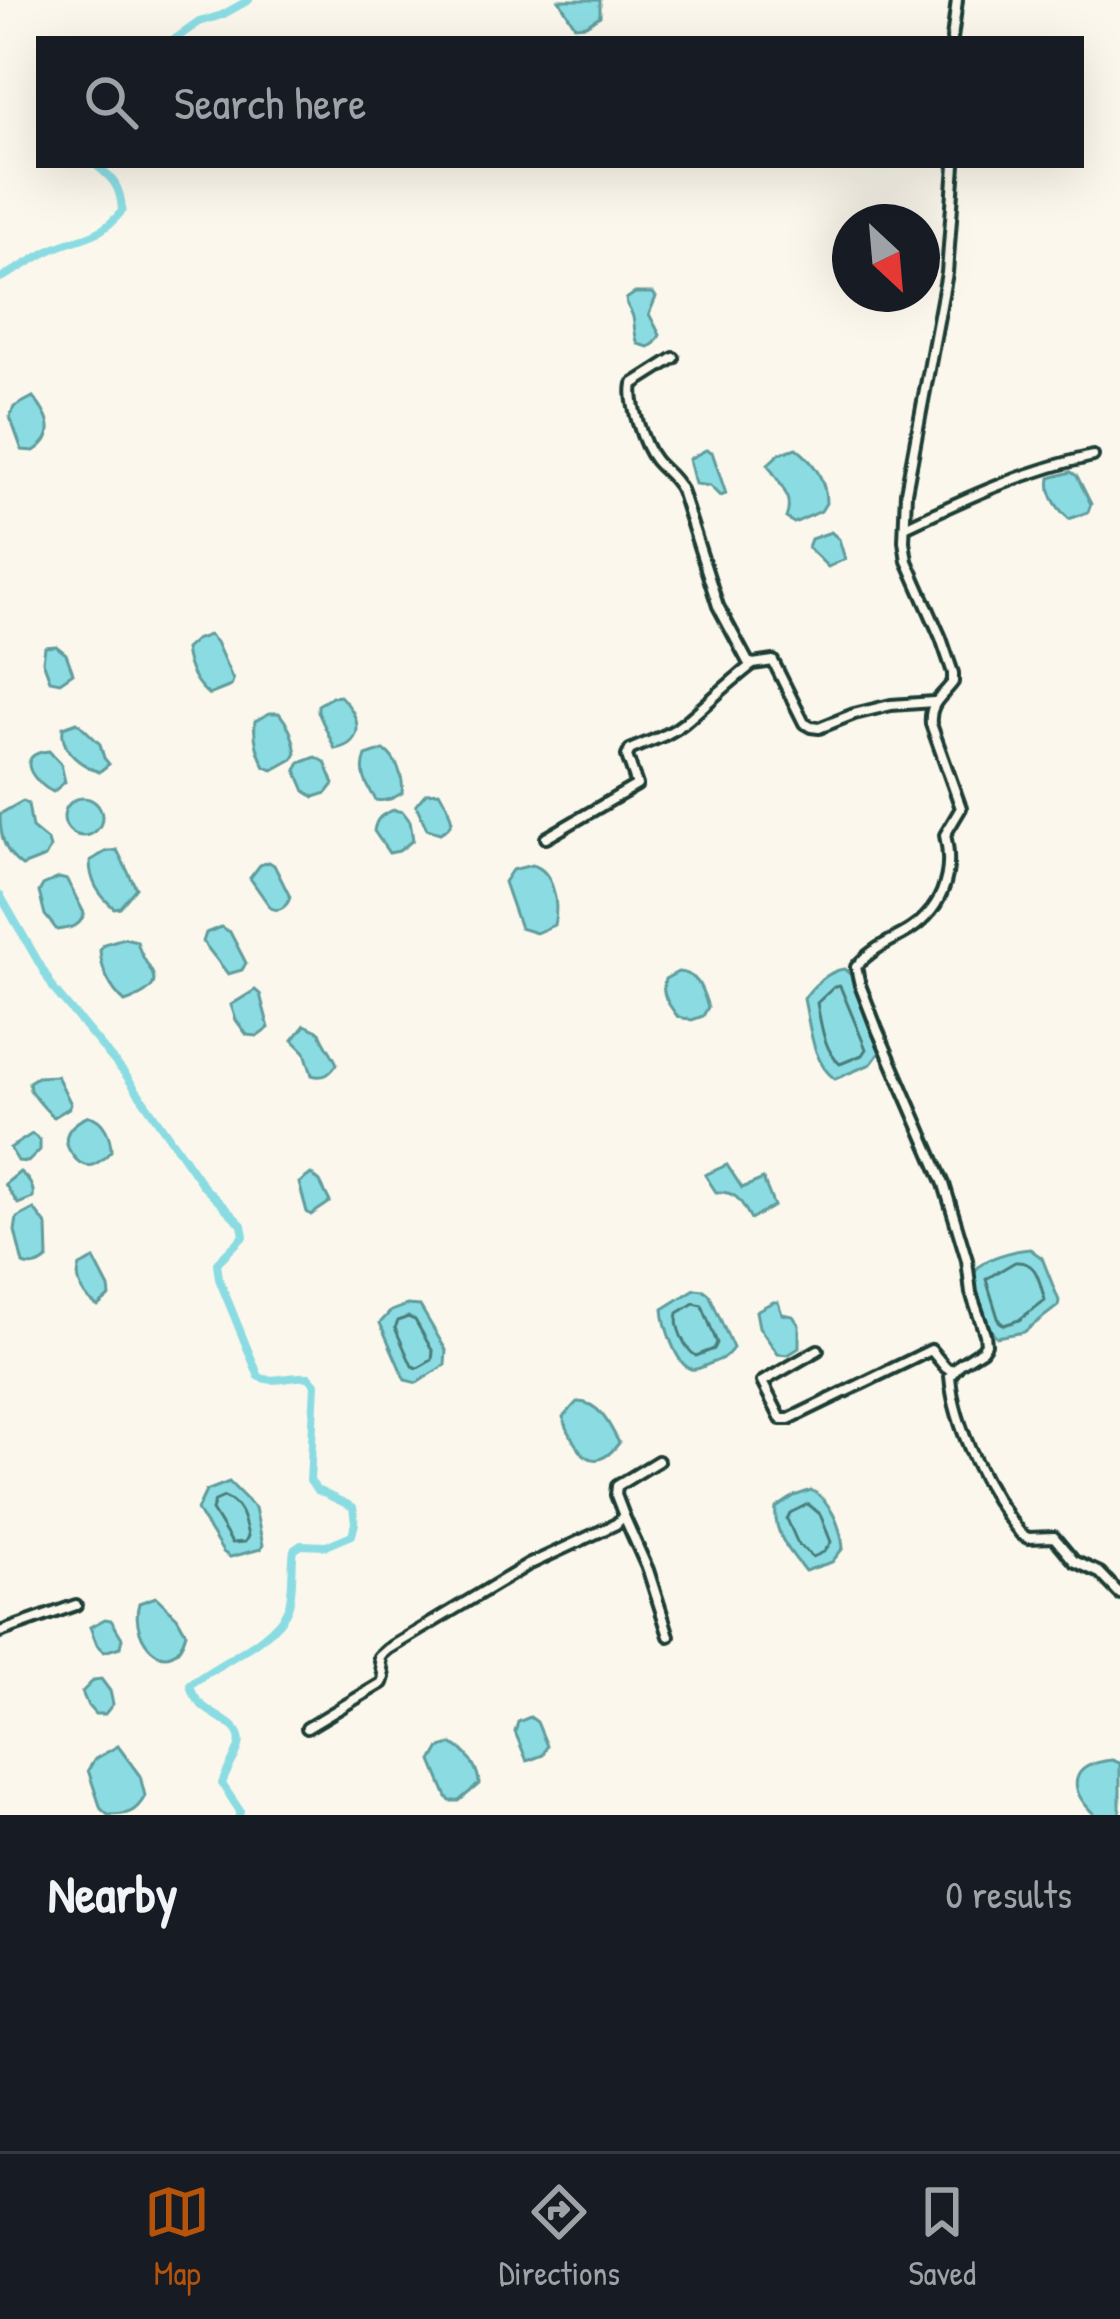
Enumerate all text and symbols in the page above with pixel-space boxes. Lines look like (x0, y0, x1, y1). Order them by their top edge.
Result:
search box (36, 36, 1084, 168)
icon: search (78, 69, 144, 135)
text: Search here (174, 72, 366, 133)
north arrow (832, 204, 940, 312)
text: Nearby (48, 1859, 178, 1928)
text: 0 results (946, 1867, 1072, 1920)
tab: Map (144, 2179, 210, 2295)
tab: Directions (499, 2179, 620, 2295)
tab: Saved (908, 2179, 976, 2295)

